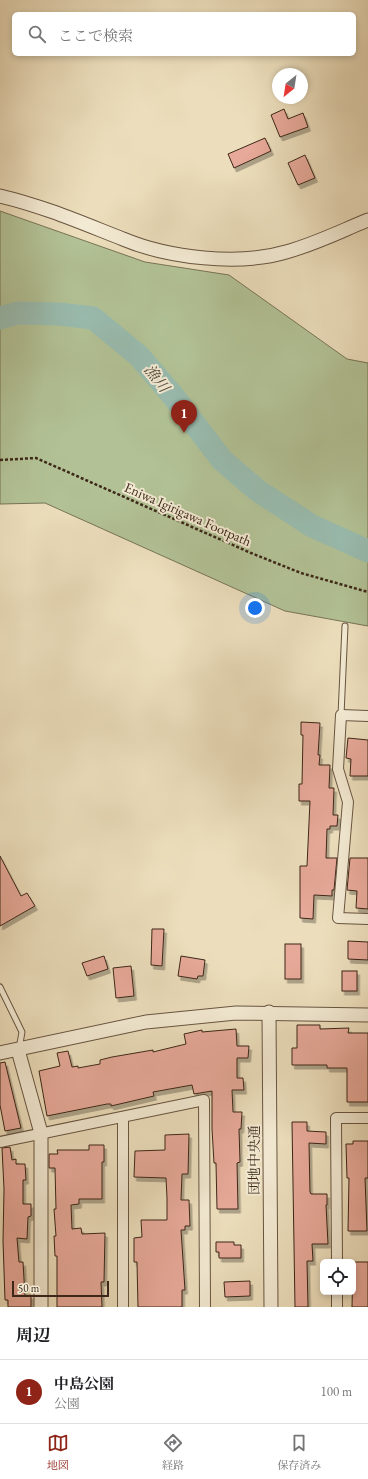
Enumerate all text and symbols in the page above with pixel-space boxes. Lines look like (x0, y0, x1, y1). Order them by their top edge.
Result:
search box (12, 12, 356, 56)
icon: search (26, 23, 48, 45)
text: ここで検索 (58, 26, 133, 45)
north arrow (272, 68, 308, 104)
water label: 漁川 (140, 360, 175, 397)
pin: 1 (171, 400, 197, 433)
street label: Eniwa Igirigawa Footpath (122, 478, 254, 550)
your location (245, 598, 265, 618)
street label: 団地中央通 (245, 1125, 263, 1195)
map controls (320, 1259, 356, 1295)
button: locate (320, 1259, 356, 1295)
scale bar (12, 1279, 109, 1298)
text: 50 m (18, 1281, 39, 1295)
text: 周辺 (16, 1324, 50, 1346)
text: 中島公園 (54, 1374, 114, 1393)
text: 1 (26, 1383, 32, 1400)
text: 100 m (321, 1383, 352, 1400)
text: 公園 (54, 1395, 80, 1412)
tab: 地図 (47, 1432, 69, 1472)
tab: 経路 (162, 1432, 184, 1472)
tab: 保存済み (277, 1432, 321, 1472)

